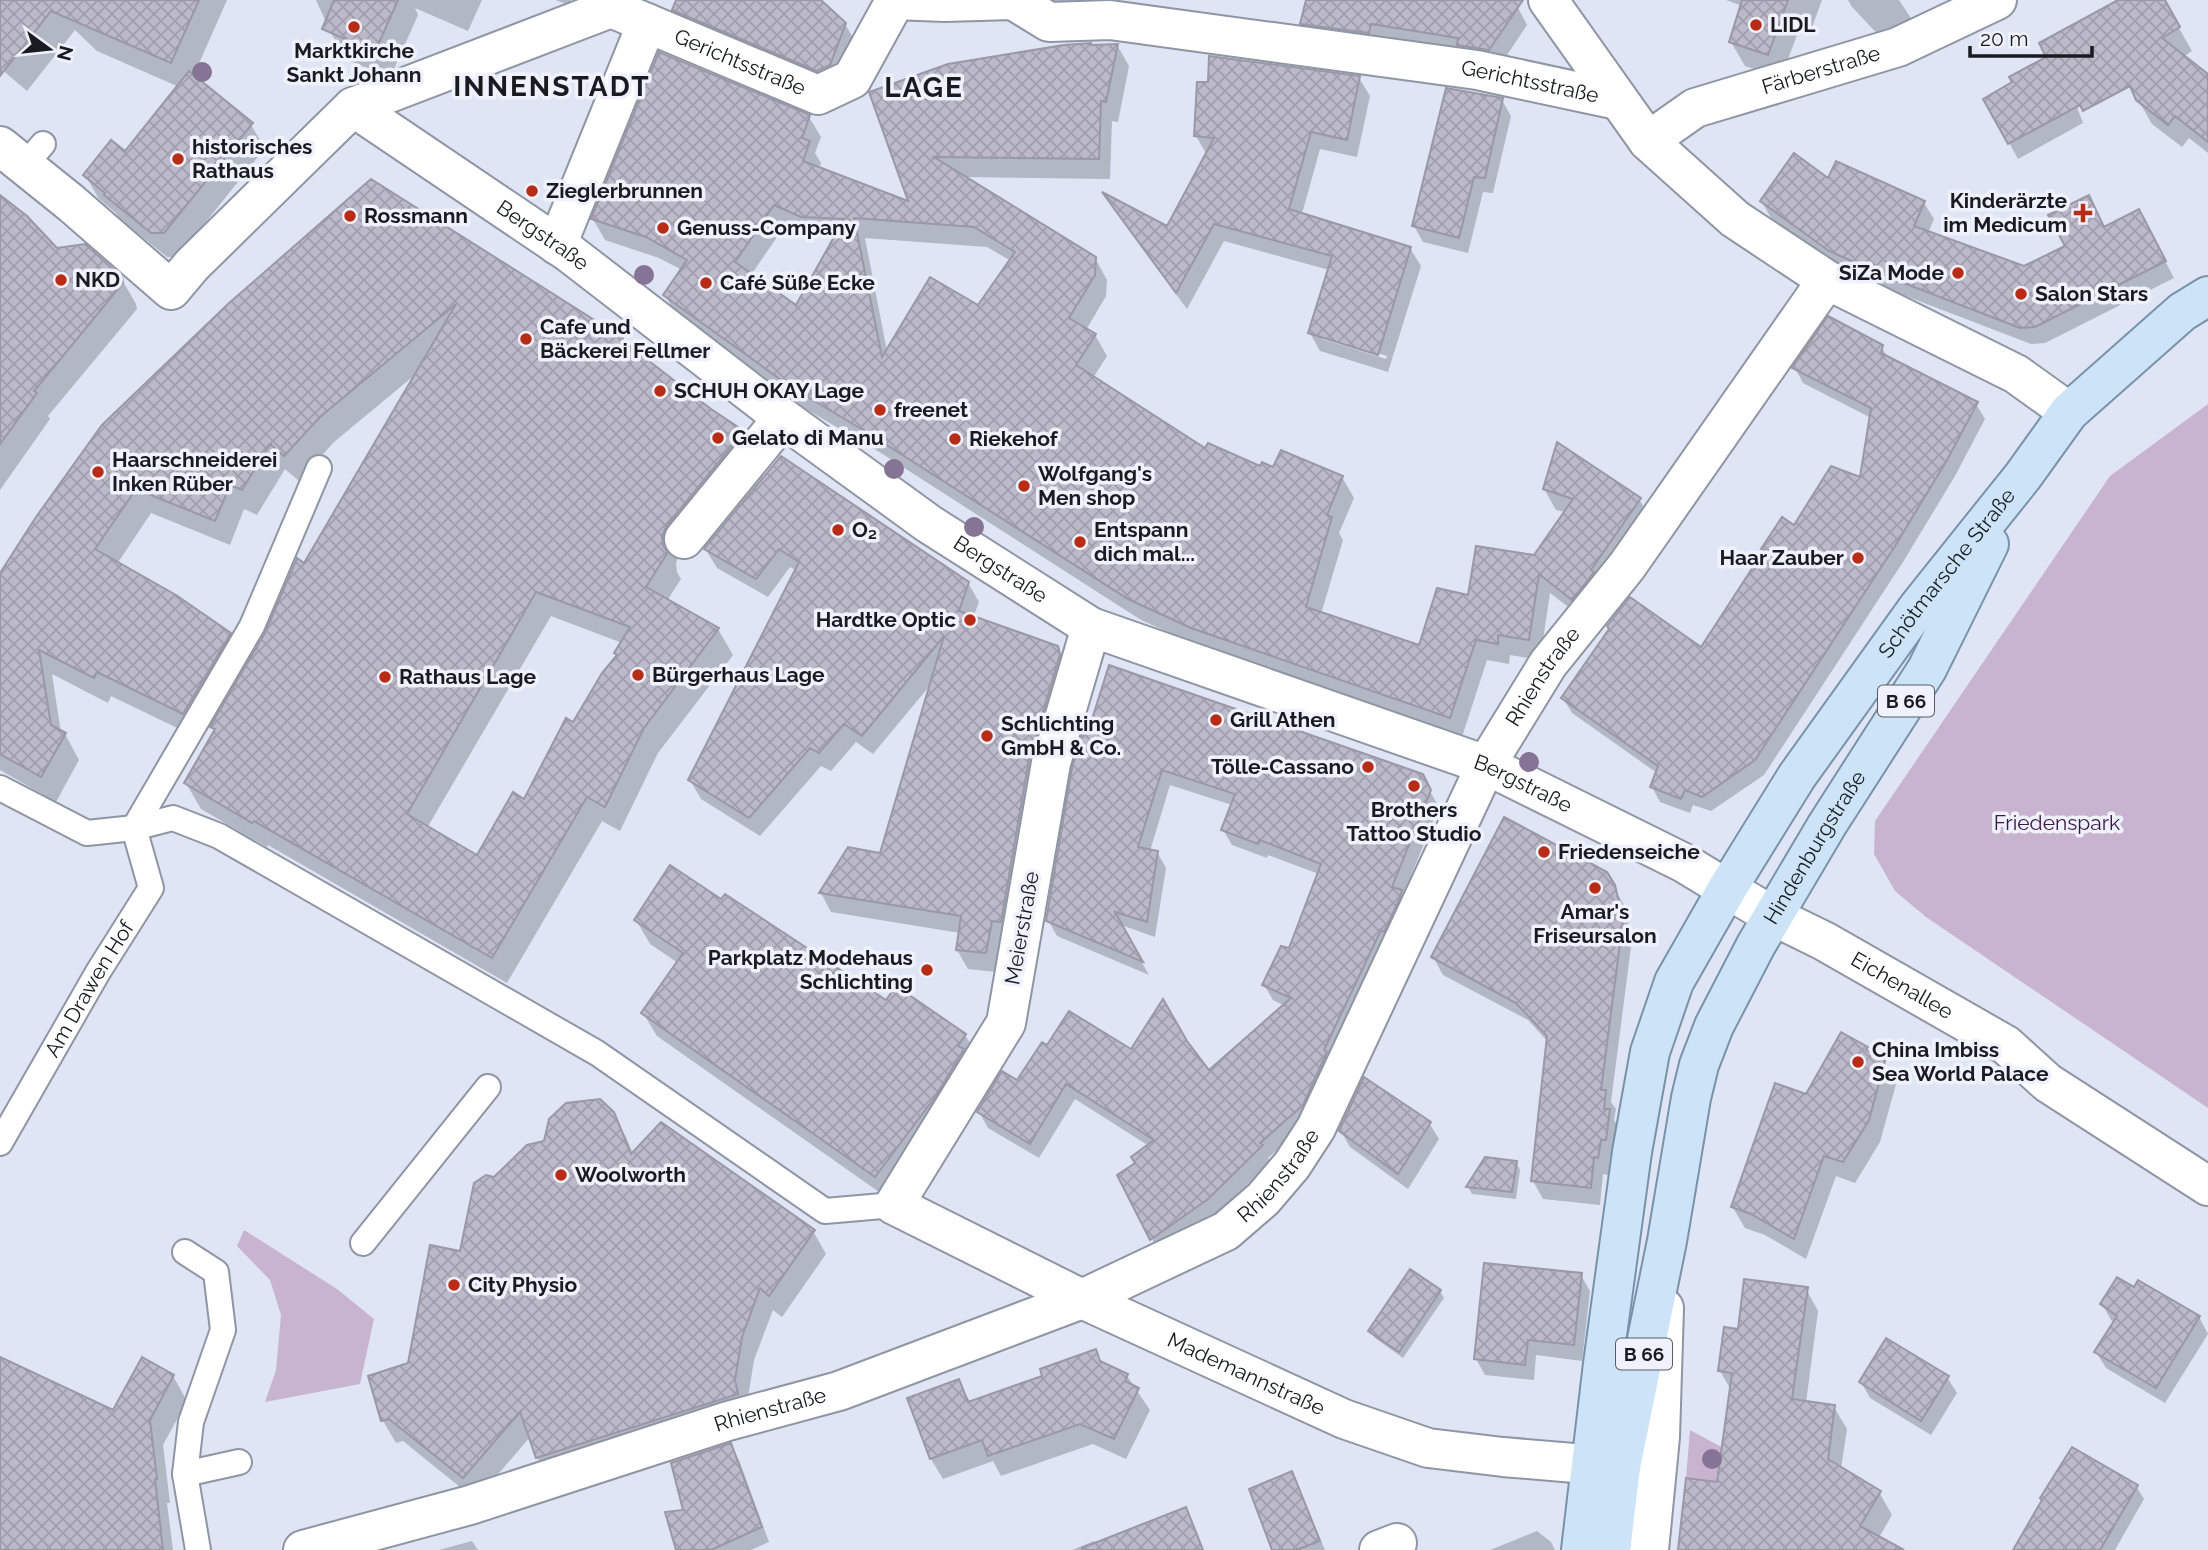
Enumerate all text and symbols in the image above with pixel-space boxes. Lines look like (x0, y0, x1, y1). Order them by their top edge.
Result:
place label: LIDL (1770, 12, 1816, 37)
north arrow (14, 14, 84, 84)
scale bar (1970, 14, 2092, 58)
marker: LIDL (1748, 17, 1764, 33)
marker: Marktkirche Sankt Johann (346, 19, 362, 35)
street label: Gerichtsstraße (671, 23, 810, 100)
text: 20 m (1980, 26, 2028, 51)
place label: Marktkirche Sankt Johann (287, 38, 421, 87)
street label: Färberstraße (1759, 40, 1883, 99)
text: N (53, 44, 78, 63)
street label: Gerichtsstraße (1460, 55, 1601, 108)
district label: INNENSTADT (453, 70, 651, 103)
district label: LAGE (884, 71, 964, 104)
place label: historisches Rathaus (192, 134, 312, 183)
marker: historisches Rathaus (170, 151, 186, 167)
place label: Zieglerbrunnen (546, 178, 703, 203)
marker: Zieglerbrunnen (524, 183, 540, 199)
place label: Kinderärzte im Medicum (1943, 188, 2067, 237)
street label: Bergstraße (492, 195, 594, 275)
place label: Rossmann (364, 203, 468, 228)
marker: Kinderärzte im Medicum (2073, 203, 2093, 223)
marker: Rossmann (342, 208, 358, 224)
place label: Genuss-Company (677, 215, 856, 240)
marker: Genuss-Company (655, 220, 671, 236)
place label: SiZa Mode (1839, 260, 1944, 285)
marker: SiZa Mode (1950, 265, 1966, 281)
place label: NKD (75, 267, 120, 292)
place label: Café Süße Ecke (720, 270, 875, 295)
marker: NKD (53, 272, 69, 288)
marker: Café Süße Ecke (698, 275, 714, 291)
place label: Salon Stars (2035, 281, 2148, 306)
marker: Salon Stars (2013, 286, 2029, 302)
place label: Cafe und Bäckerei Fellmer (540, 314, 710, 363)
marker: Cafe und Bäckerei Fellmer (518, 331, 534, 347)
place label: SCHUH OKAY Lage (674, 378, 865, 403)
marker: SCHUH OKAY Lage (652, 383, 668, 399)
place label: freenet (894, 397, 968, 422)
marker: freenet (872, 402, 888, 418)
place label: Gelato di Manu (732, 425, 884, 450)
place label: Riekehof (969, 426, 1059, 451)
marker: Gelato di Manu (710, 430, 726, 446)
marker: Riekehof (947, 431, 963, 447)
place label: Haarschneiderei Inken Rüber (112, 447, 277, 496)
place label: Wolfgang's Men shop (1038, 461, 1152, 510)
marker: Haarschneiderei Inken Rüber (90, 464, 106, 480)
marker: Wolfgang's Men shop (1016, 478, 1032, 494)
street label: Schötmarsche Straße (1873, 483, 2020, 663)
place label: O₂ (852, 517, 877, 542)
place label: Entspann dich mal... (1094, 517, 1195, 566)
marker: O₂ (830, 522, 846, 538)
street label: Bergstraße (949, 530, 1052, 608)
marker: Entspann dich mal... (1072, 534, 1088, 550)
place label: Haar Zauber (1719, 545, 1844, 570)
marker: Haar Zauber (1850, 550, 1866, 566)
place label: Hardtke Optic (816, 607, 956, 632)
marker: Hardtke Optic (962, 612, 978, 628)
street label: Rhienstraße (1500, 622, 1585, 731)
place label: Bürgerhaus Lage (652, 662, 825, 687)
place label: Rathaus Lage (399, 664, 537, 689)
marker: Bürgerhaus Lage (630, 667, 646, 683)
marker: Rathaus Lage (377, 669, 393, 685)
road number: B 66 (1878, 686, 1934, 716)
place label: Grill Athen (1230, 707, 1335, 732)
place label: Schlichting GmbH & Co. (1001, 711, 1121, 760)
marker: Grill Athen (1208, 712, 1224, 728)
marker: Schlichting GmbH & Co. (979, 728, 995, 744)
street label: Bergstraße (1471, 749, 1576, 818)
place label: Tölle-Cassano (1211, 754, 1354, 779)
marker: Tölle-Cassano (1360, 759, 1376, 775)
street label: Hindenburgstraße (1758, 766, 1871, 929)
marker: Brothers Tattoo Studio (1406, 778, 1422, 794)
place label: Brothers Tattoo Studio (1347, 797, 1482, 846)
park label: Friedenspark (1994, 810, 2120, 835)
place label: Friedenseiche (1558, 839, 1700, 864)
marker: Friedenseiche (1536, 844, 1552, 860)
street label: Meierstraße (999, 869, 1044, 987)
marker: Amar's Friseursalon (1587, 880, 1603, 896)
place label: Amar's Friseursalon (1533, 899, 1657, 948)
street label: Am Drawen Hof (39, 915, 139, 1061)
place label: Parkplatz Modehaus Schlichting (708, 945, 913, 994)
street label: Eichenallee (1847, 946, 1958, 1024)
marker: Parkplatz Modehaus Schlichting (919, 962, 935, 978)
place label: China Imbiss Sea World Palace (1872, 1037, 2049, 1086)
marker: China Imbiss Sea World Palace (1850, 1054, 1866, 1070)
street label: Rhienstraße (1232, 1124, 1324, 1228)
place label: Woolworth (575, 1162, 686, 1187)
marker: Woolworth (553, 1167, 569, 1183)
place label: City Physio (468, 1272, 577, 1297)
marker: City Physio (446, 1277, 462, 1293)
street label: Mademannstraße (1164, 1327, 1329, 1421)
road number: B 66 (1616, 1338, 1672, 1370)
street label: Rhienstraße (711, 1382, 829, 1437)

